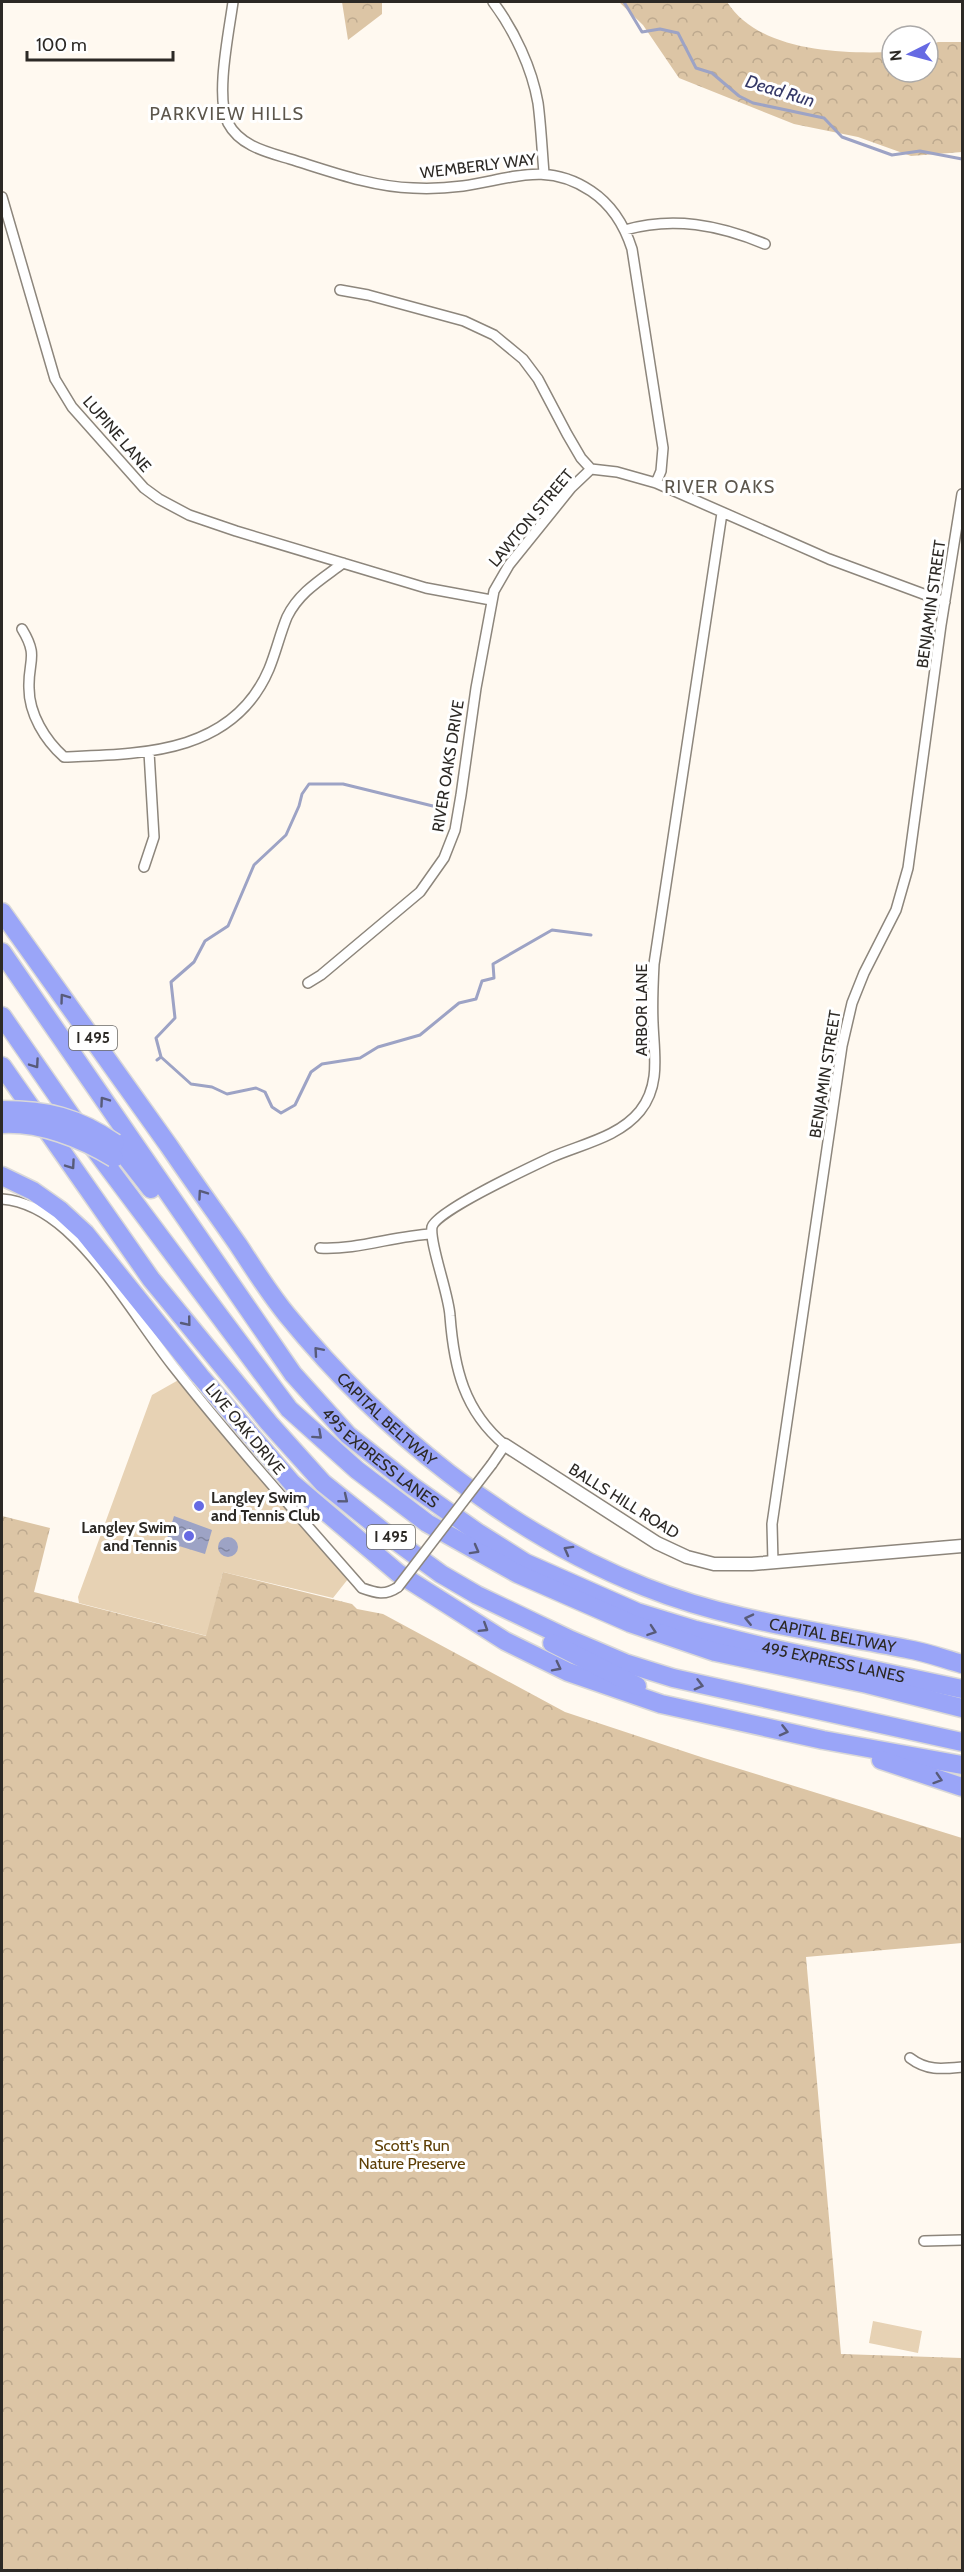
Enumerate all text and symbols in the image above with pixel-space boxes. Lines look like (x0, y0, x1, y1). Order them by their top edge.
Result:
scale bar (27, 24, 172, 62)
north arrow (880, 24, 940, 84)
text: 100 m (36, 34, 87, 56)
text: N (886, 49, 906, 62)
water label: Dead Run (743, 70, 817, 112)
district label: PARKVIEW HILLS (149, 103, 305, 125)
street label: WEMBERLY WAY (419, 149, 538, 183)
street label: LUPINE LANE (79, 392, 155, 476)
street label: LAWTON STREET (485, 465, 578, 571)
district label: RIVER OAKS (664, 476, 776, 498)
street label: BENJAMIN STREET (913, 538, 949, 669)
street label: RIVER OAKS DRIVE (428, 698, 468, 833)
street label: ARBOR LANE (632, 964, 651, 1056)
one-way arrow (60, 993, 71, 1004)
street label: BENJAMIN STREET (806, 1008, 845, 1139)
road number: I 495 (69, 1026, 117, 1050)
one-way arrow (28, 1057, 39, 1068)
one-way arrow (100, 1097, 111, 1108)
one-way arrow (64, 1159, 75, 1170)
one-way arrow (198, 1190, 209, 1201)
one-way arrow (179, 1315, 190, 1326)
one-way arrow (314, 1347, 325, 1358)
street label: CAPITAL BELTWAY (333, 1368, 441, 1470)
street label: LIVE OAK DRIVE (201, 1380, 289, 1478)
street label: 495 EXPRESS LANES (318, 1403, 442, 1511)
one-way arrow (311, 1428, 322, 1439)
street label: BALLS HILL ROAD (565, 1459, 683, 1543)
place label: Langley Swim and Tennis Club (211, 1488, 320, 1525)
one-way arrow (337, 1492, 348, 1503)
marker: Langley Swim and Tennis Club (192, 1499, 206, 1513)
place label: Langley Swim and Tennis (81, 1518, 177, 1555)
road number: I 495 (367, 1525, 415, 1549)
marker: Langley Swim and Tennis (182, 1529, 196, 1543)
one-way arrow (469, 1543, 479, 1554)
one-way arrow (563, 1546, 574, 1557)
one-way arrow (744, 1614, 754, 1627)
street label: CAPITAL BELTWAY (768, 1614, 898, 1656)
one-way arrow (477, 1620, 488, 1631)
one-way arrow (646, 1623, 657, 1636)
street label: 495 EXPRESS LANES (760, 1637, 907, 1686)
one-way arrow (551, 1660, 561, 1671)
one-way arrow (694, 1678, 704, 1691)
one-way arrow (779, 1724, 789, 1737)
one-way arrow (932, 1771, 943, 1784)
park label: Scott's Run Nature Preserve (359, 2136, 465, 2173)

